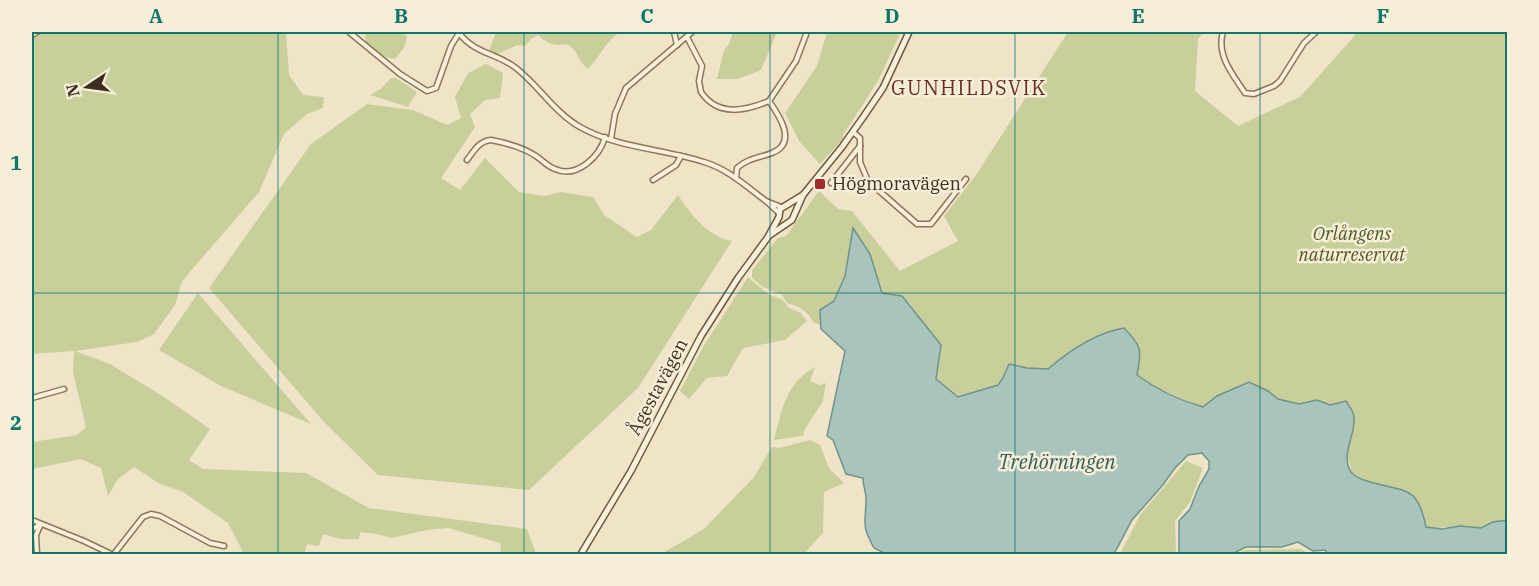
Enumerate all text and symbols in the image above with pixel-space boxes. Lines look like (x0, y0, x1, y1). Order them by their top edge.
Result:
text: A (149, 2, 163, 29)
text: B (394, 2, 408, 29)
text: C (640, 2, 654, 29)
text: D (884, 2, 900, 29)
text: E (1131, 2, 1145, 29)
text: F (1377, 2, 1389, 29)
north arrow (57, 57, 117, 117)
district label: GUNHILDSVIK (891, 74, 1047, 101)
text: N (61, 82, 84, 99)
text: 1 (10, 149, 22, 176)
place label: Högmoravägen (832, 172, 961, 195)
marker: Högmoravägen (813, 177, 827, 191)
park label: Orlångens naturreservat (1299, 222, 1406, 266)
street label: Ågestavägen (622, 334, 693, 439)
text: 2 (10, 409, 22, 436)
water label: Trehörningen (998, 448, 1116, 475)

